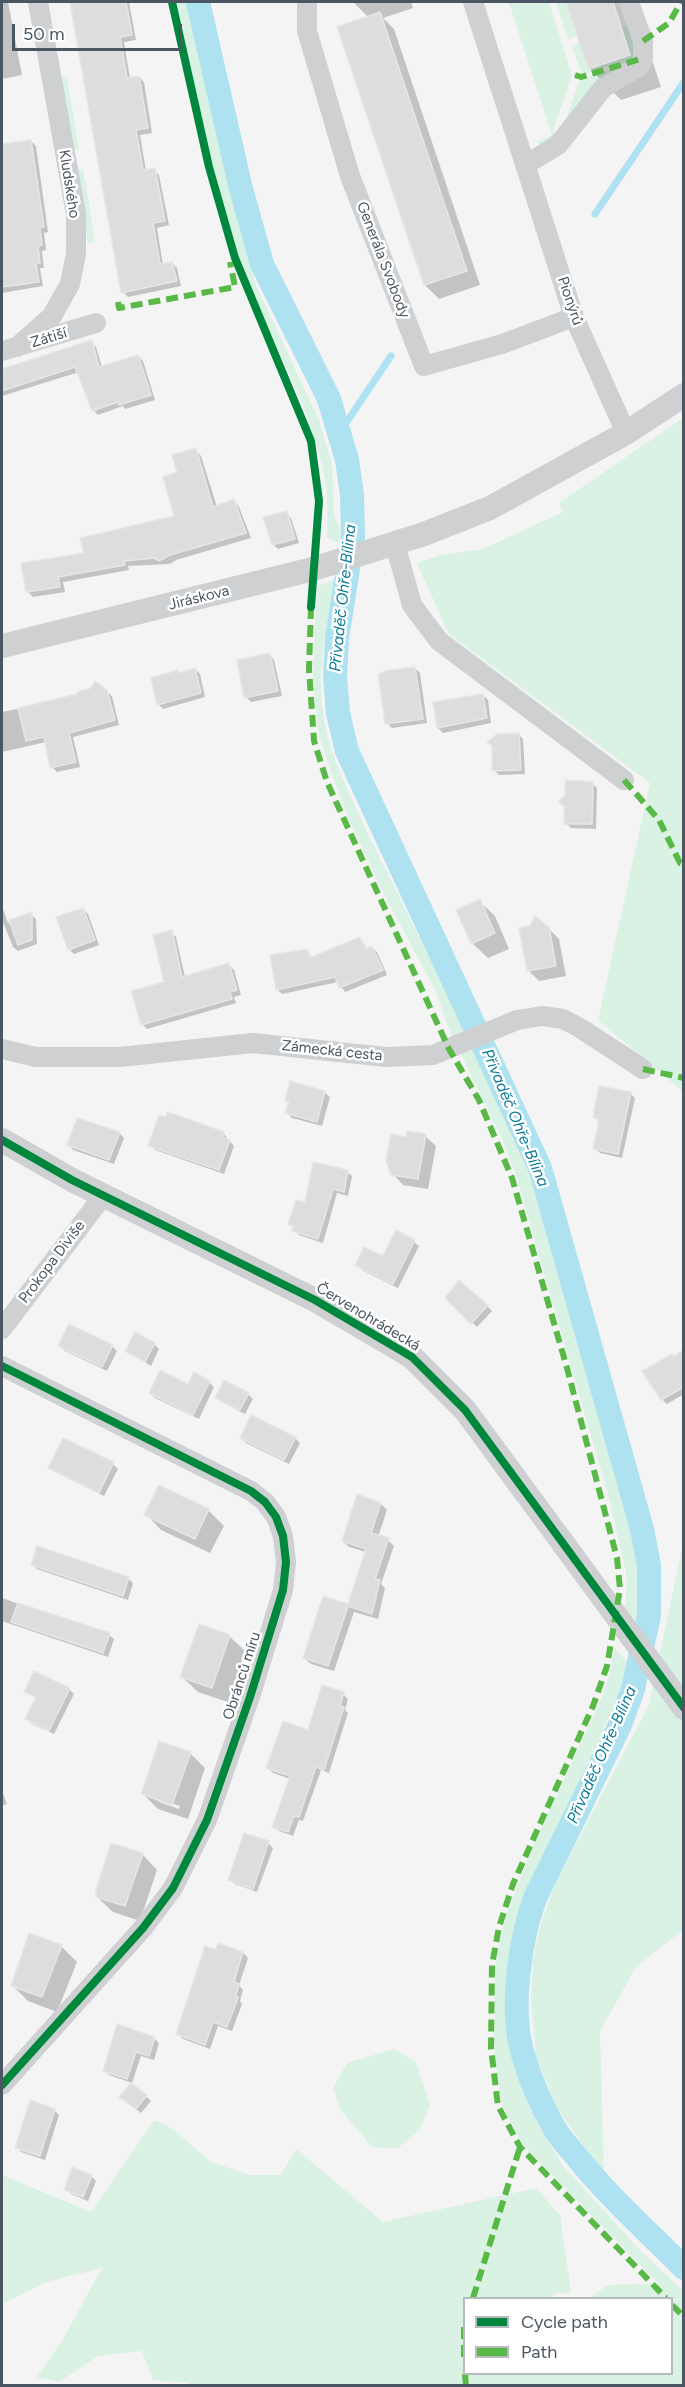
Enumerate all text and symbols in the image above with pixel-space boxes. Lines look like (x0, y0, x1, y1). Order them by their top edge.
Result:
scale bar (15, 12, 184, 50)
text: 50 m (23, 23, 65, 45)
street label: Kludského (55, 149, 83, 219)
street label: Generála Svobody (353, 199, 413, 321)
street label: Pionýrů (553, 274, 587, 328)
street label: Zátiší (29, 324, 69, 352)
water label: Přivaděč Ohře-Bílina (326, 523, 360, 673)
street label: Jiráskova (167, 582, 231, 614)
street label: Zámecká cesta (281, 1037, 383, 1065)
water label: Přivaděč Ohře-Bílina (477, 1046, 553, 1190)
street label: Prokopa Diviše (15, 1217, 89, 1307)
street label: Červenohrádecká (313, 1279, 423, 1355)
street label: Obránců míru (219, 1630, 265, 1722)
water label: Přivaděč Ohře-Bílina (563, 1683, 641, 1827)
legend (463, 2297, 673, 2375)
text: Cycle path (521, 2311, 608, 2333)
text: Path (521, 2341, 557, 2363)

